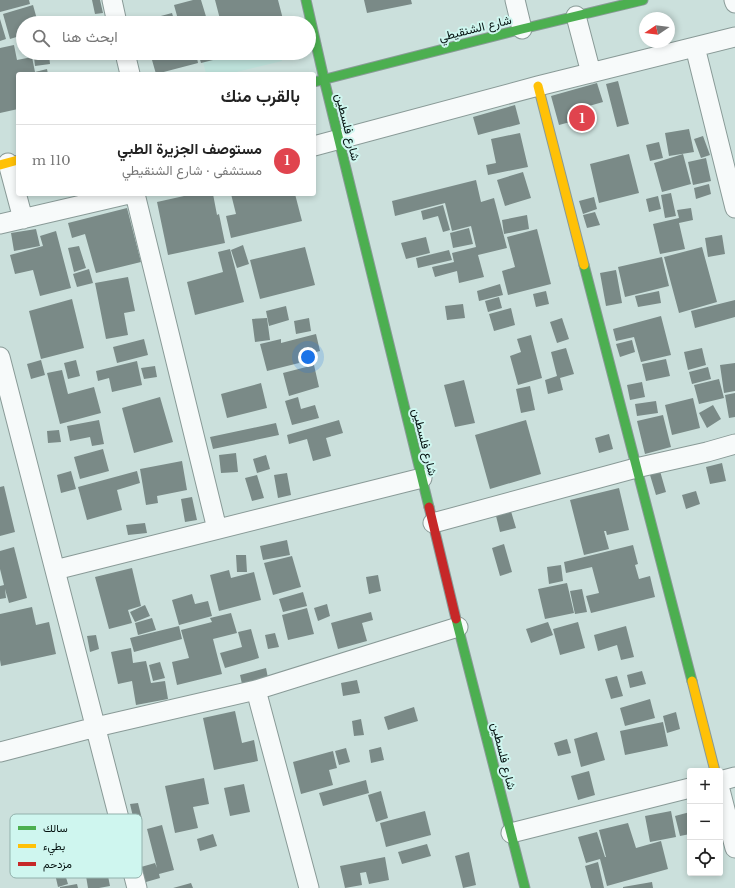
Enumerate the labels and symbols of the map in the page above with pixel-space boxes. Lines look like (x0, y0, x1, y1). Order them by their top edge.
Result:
street label: شارع الشنقيطي (437, 12, 514, 47)
north arrow (639, 12, 675, 48)
street label: شارع فلسطين (330, 92, 364, 163)
pin: 1 (569, 103, 595, 133)
your location (298, 347, 318, 367)
street label: شارع فلسطين (407, 407, 441, 478)
street label: شارع فلسطين (486, 721, 520, 792)
legend (10, 814, 142, 878)
text: سالك (43, 821, 68, 835)
text: بطيء (43, 839, 65, 856)
text: مزدحم (43, 857, 72, 872)

